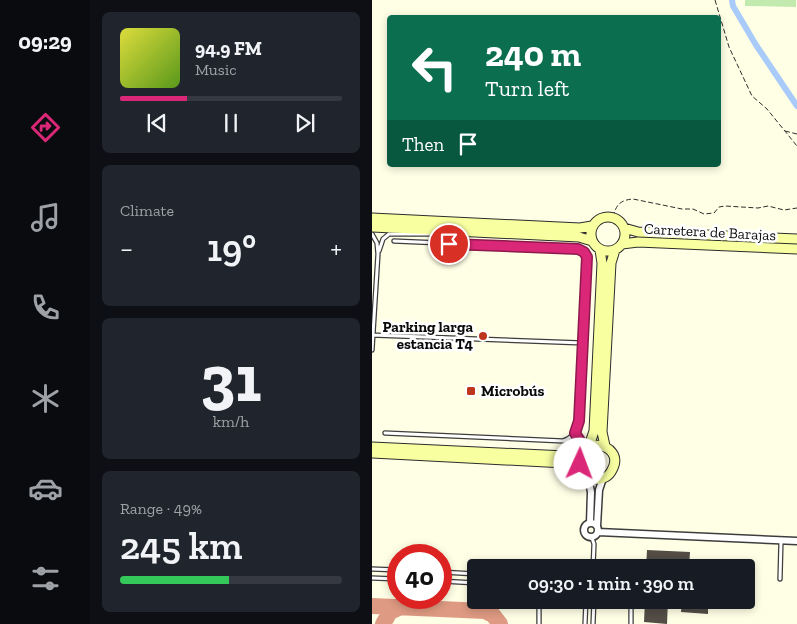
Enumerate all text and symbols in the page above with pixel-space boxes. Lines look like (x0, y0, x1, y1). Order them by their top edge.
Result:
text: 09:29 (18, 28, 72, 55)
text: 240 m (485, 33, 581, 75)
icon: left (402, 35, 467, 100)
text: 94.9 FM (195, 37, 262, 60)
text: Music (195, 60, 237, 79)
text: Turn left (485, 75, 569, 102)
icon: previous (143, 109, 171, 137)
icon: pause (217, 109, 245, 137)
icon: next (291, 109, 319, 137)
icon: directions (28, 110, 63, 145)
icon: arrive (454, 130, 482, 158)
text: Then (402, 133, 444, 156)
icon: music (28, 200, 63, 235)
text: Climate (120, 201, 174, 220)
street label: Carretera de Barajas (643, 220, 777, 244)
pin (428, 223, 470, 265)
text: 19° (207, 225, 256, 271)
icon: arrive (435, 230, 463, 258)
text: − (120, 232, 133, 265)
text: + (330, 232, 342, 265)
icon: phone (28, 290, 63, 325)
place label: Parking larga estancia T4 (382, 318, 473, 353)
marker: Parking larga estancia T4 (477, 330, 489, 342)
text: 31 (201, 340, 261, 418)
icon: climate (28, 381, 63, 416)
place label: Microbús (481, 382, 544, 400)
marker: Microbús (465, 385, 477, 397)
text: km/h (213, 412, 249, 431)
position arrow (553, 437, 605, 489)
icon: car (28, 471, 63, 506)
text: Range · 49% (120, 499, 202, 518)
text: 245 km (120, 523, 242, 569)
speed limit sign: 40 (387, 544, 452, 609)
icon: filters (28, 561, 63, 596)
text: 09:30 · 1 min · 390 m (528, 572, 694, 595)

